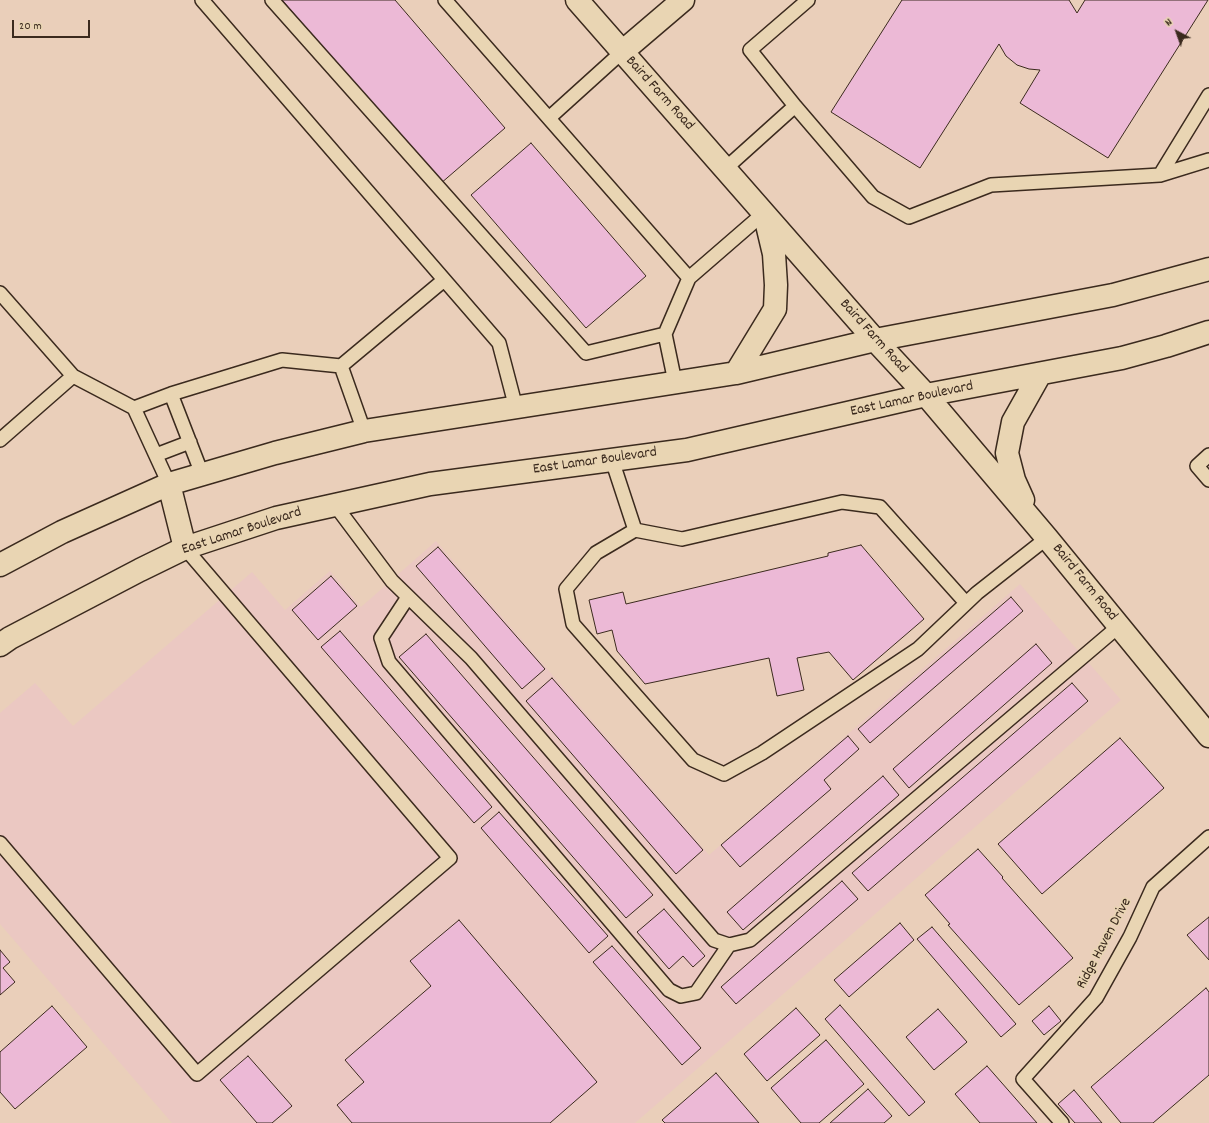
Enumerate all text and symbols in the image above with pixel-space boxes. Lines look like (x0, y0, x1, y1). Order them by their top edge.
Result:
scale bar (14, 12, 92, 38)
north arrow (1157, 12, 1197, 52)
text: N (1162, 15, 1176, 31)
text: 20 m (19, 18, 42, 35)
street label: Baird Farm Road (621, 53, 697, 135)
street label: Baird Farm Road (835, 296, 911, 378)
street label: East Lamar Boulevard (849, 378, 975, 422)
street label: East Lamar Boulevard (532, 444, 658, 480)
street label: East Lamar Boulevard (180, 504, 304, 560)
street label: Baird Farm Road (1047, 541, 1121, 625)
street label: Ridge Haven Drive (1073, 895, 1137, 993)

